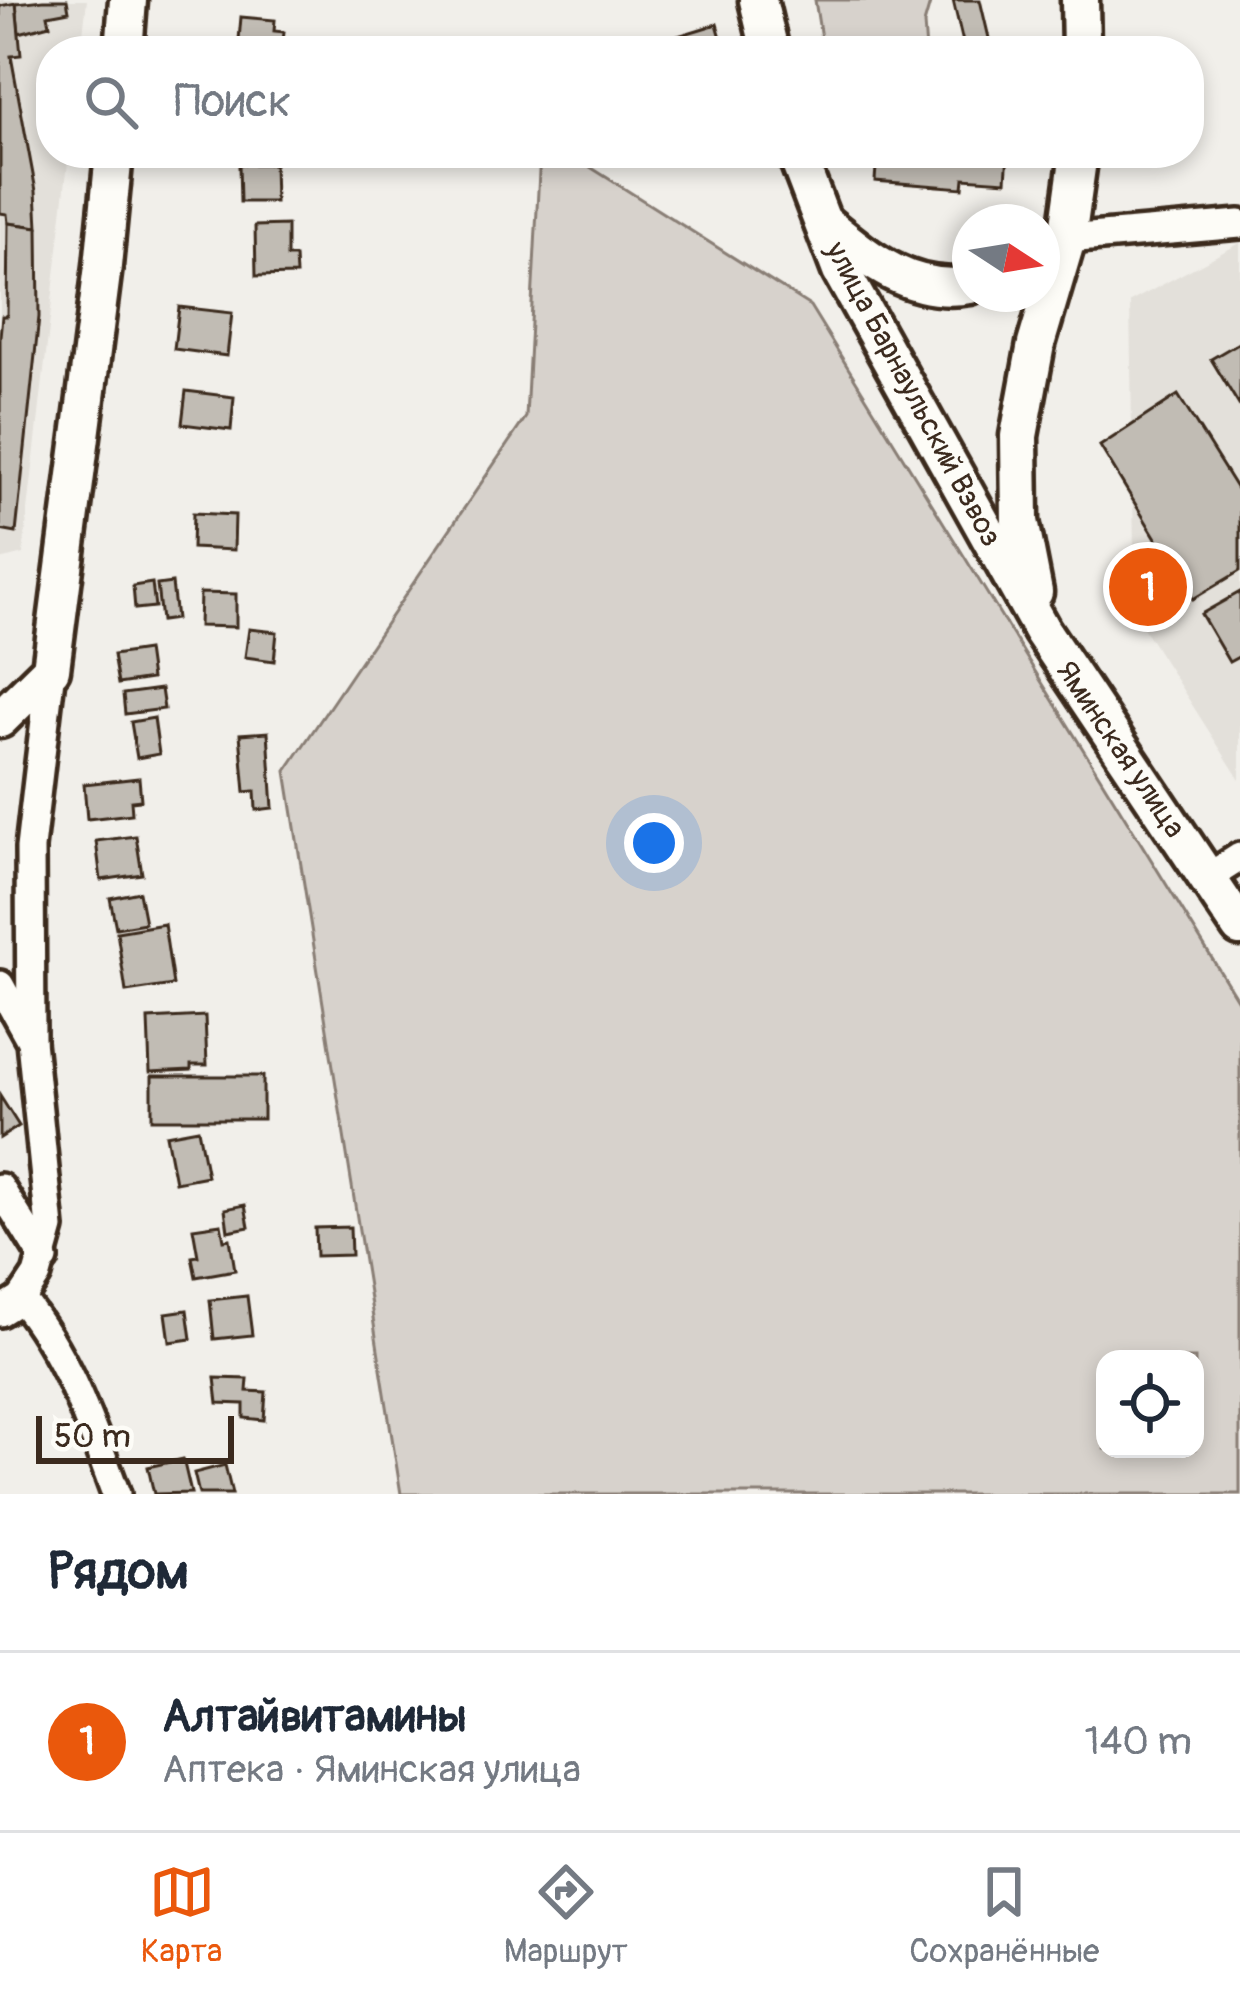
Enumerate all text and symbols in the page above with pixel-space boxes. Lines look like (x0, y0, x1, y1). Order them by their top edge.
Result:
search box (36, 36, 1204, 168)
icon: search (78, 69, 144, 135)
text: Поиск (174, 74, 291, 130)
north arrow (952, 204, 1060, 312)
street label: улица Барнаульский Взвоз (817, 234, 1010, 553)
pin: 1 (1109, 542, 1187, 632)
street label: Яминская улица (1048, 654, 1193, 845)
your location (624, 813, 684, 873)
map controls (1096, 1350, 1204, 1458)
button: locate (1096, 1350, 1204, 1458)
scale bar (36, 1410, 234, 1463)
text: 50 m (54, 1416, 131, 1457)
text: Рядом (48, 1540, 189, 1604)
text: Алтайвитамины (162, 1689, 467, 1745)
text: 1 (79, 1717, 95, 1766)
text: 140 m (1084, 1717, 1192, 1766)
text: Аптека · Яминская улица (162, 1745, 581, 1794)
tab: Карта (141, 1859, 222, 1972)
tab: Маршрут (504, 1859, 628, 1972)
tab: Сохранённые (909, 1859, 1099, 1972)

